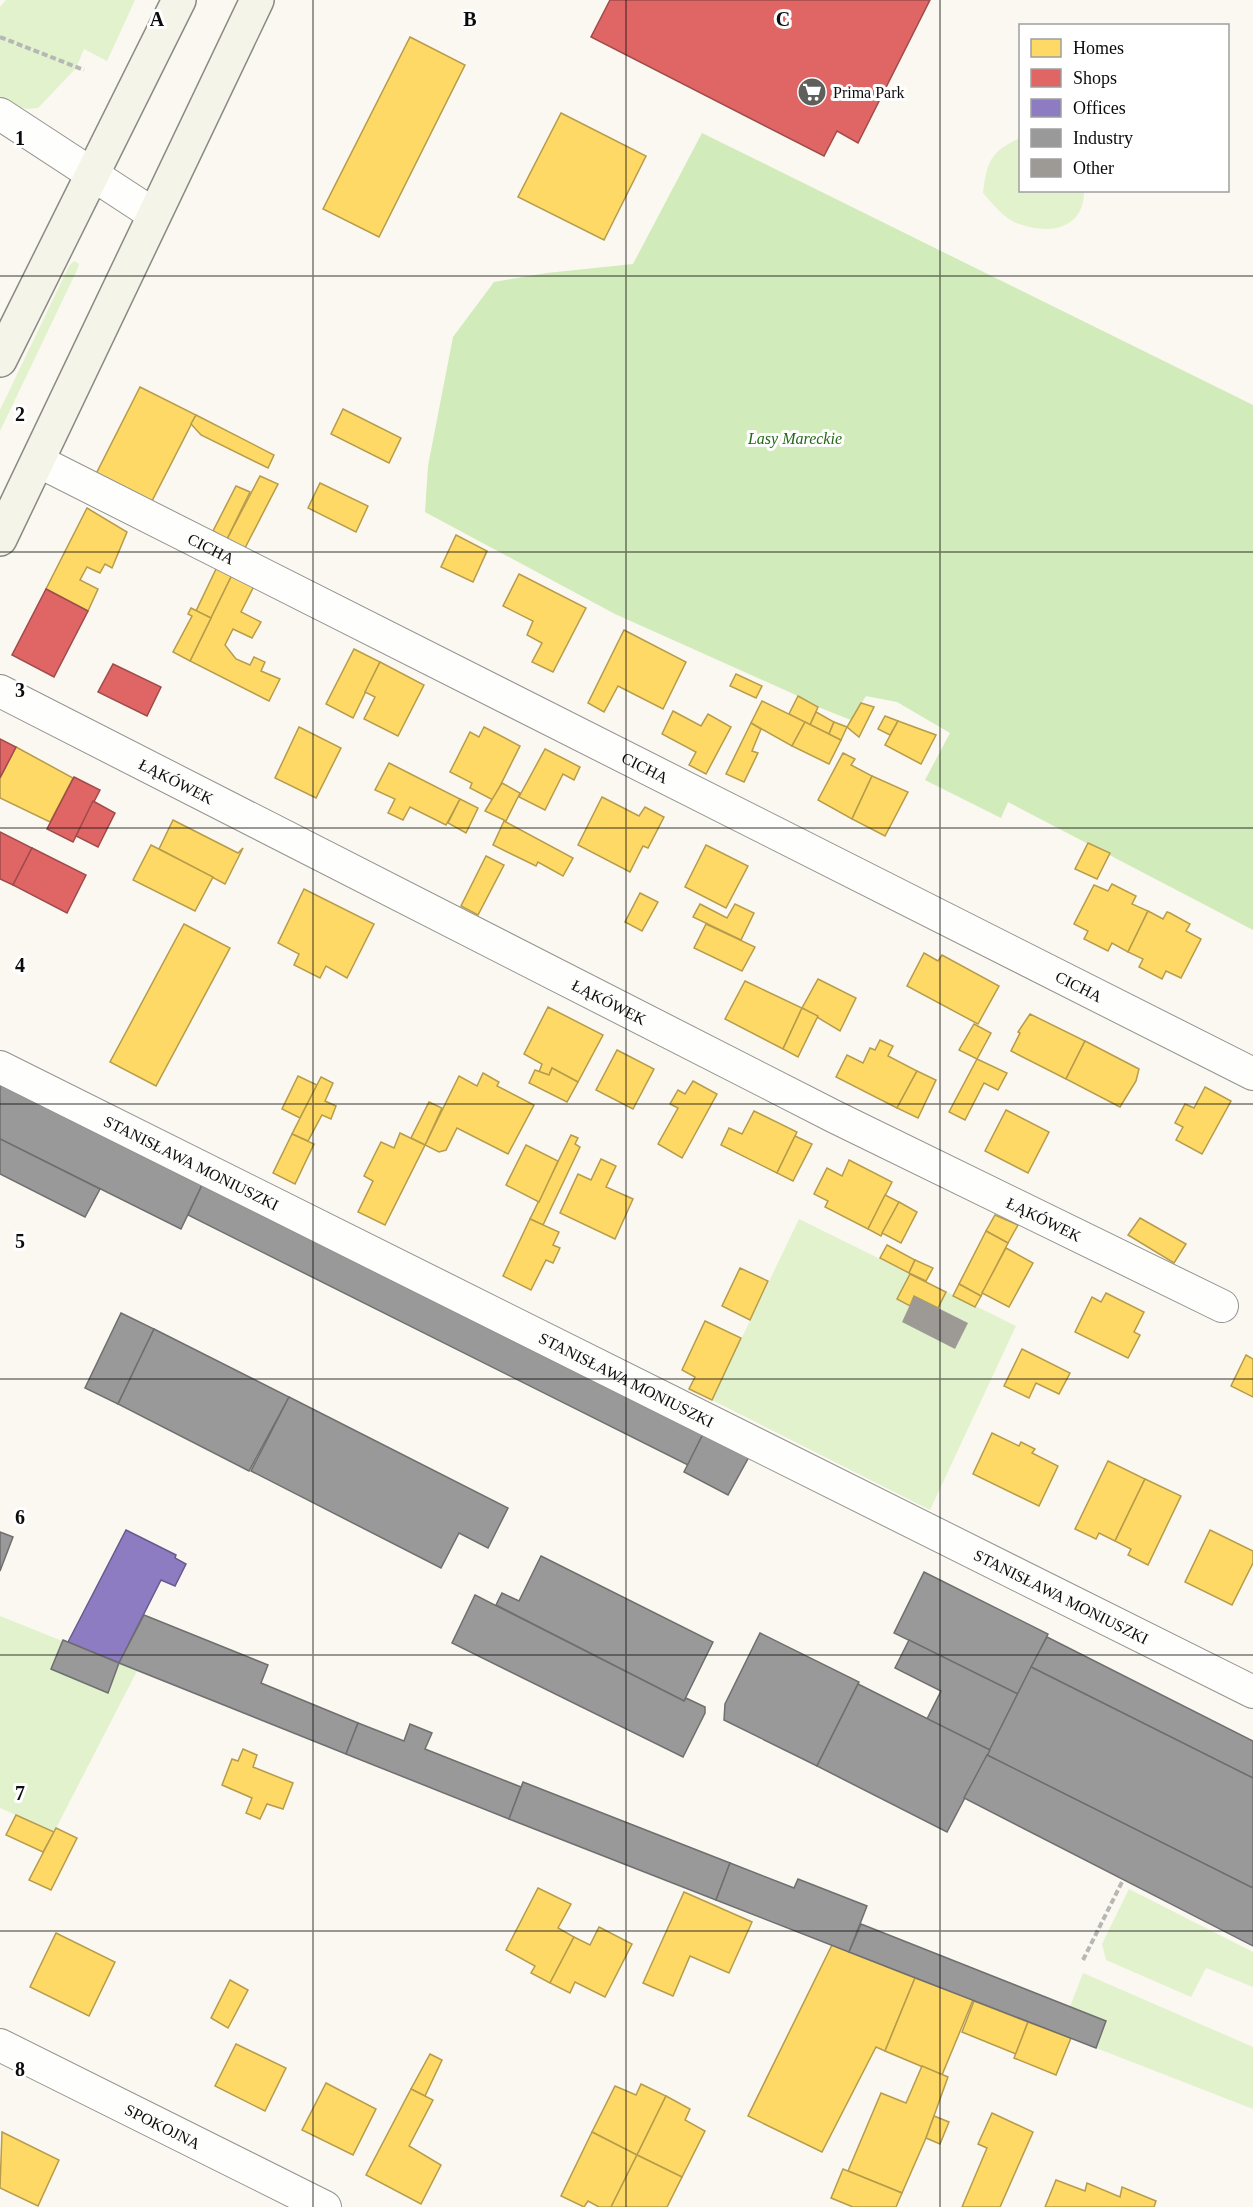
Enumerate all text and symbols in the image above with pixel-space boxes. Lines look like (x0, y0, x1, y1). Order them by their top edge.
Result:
text: A (150, 8, 165, 30)
text: B (463, 8, 477, 30)
text: C (776, 8, 790, 30)
legend (1019, 24, 1229, 192)
text: Homes (1073, 38, 1124, 58)
text: Shops (1073, 68, 1117, 88)
supermarket icon: Prima Park (796, 76, 828, 108)
place label: Prima Park (833, 84, 905, 101)
text: Offices (1073, 98, 1126, 118)
text: 1 (15, 127, 25, 149)
text: Industry (1073, 128, 1133, 148)
text: Other (1073, 158, 1114, 178)
text: 2 (15, 403, 25, 425)
park label: Lasy Mareckie (747, 430, 842, 448)
street label: CICHA (185, 530, 237, 568)
text: 3 (15, 679, 25, 701)
street label: CICHA (619, 749, 671, 787)
street label: ŁĄKÓWEK (136, 755, 216, 808)
text: 4 (15, 954, 25, 976)
street label: CICHA (1053, 968, 1105, 1006)
street label: ŁĄKÓWEK (569, 976, 649, 1028)
street label: STANISŁAWA MONIUSZKI (101, 1112, 281, 1214)
street label: ŁĄKÓWEK (1004, 1194, 1084, 1245)
text: 5 (15, 1230, 25, 1252)
street label: STANISŁAWA MONIUSZKI (536, 1329, 716, 1430)
text: 6 (15, 1506, 25, 1528)
street label: STANISŁAWA MONIUSZKI (971, 1546, 1151, 1647)
text: 7 (15, 1782, 25, 1804)
text: 8 (15, 2058, 25, 2080)
street label: SPOKOJNA (122, 2101, 203, 2153)

